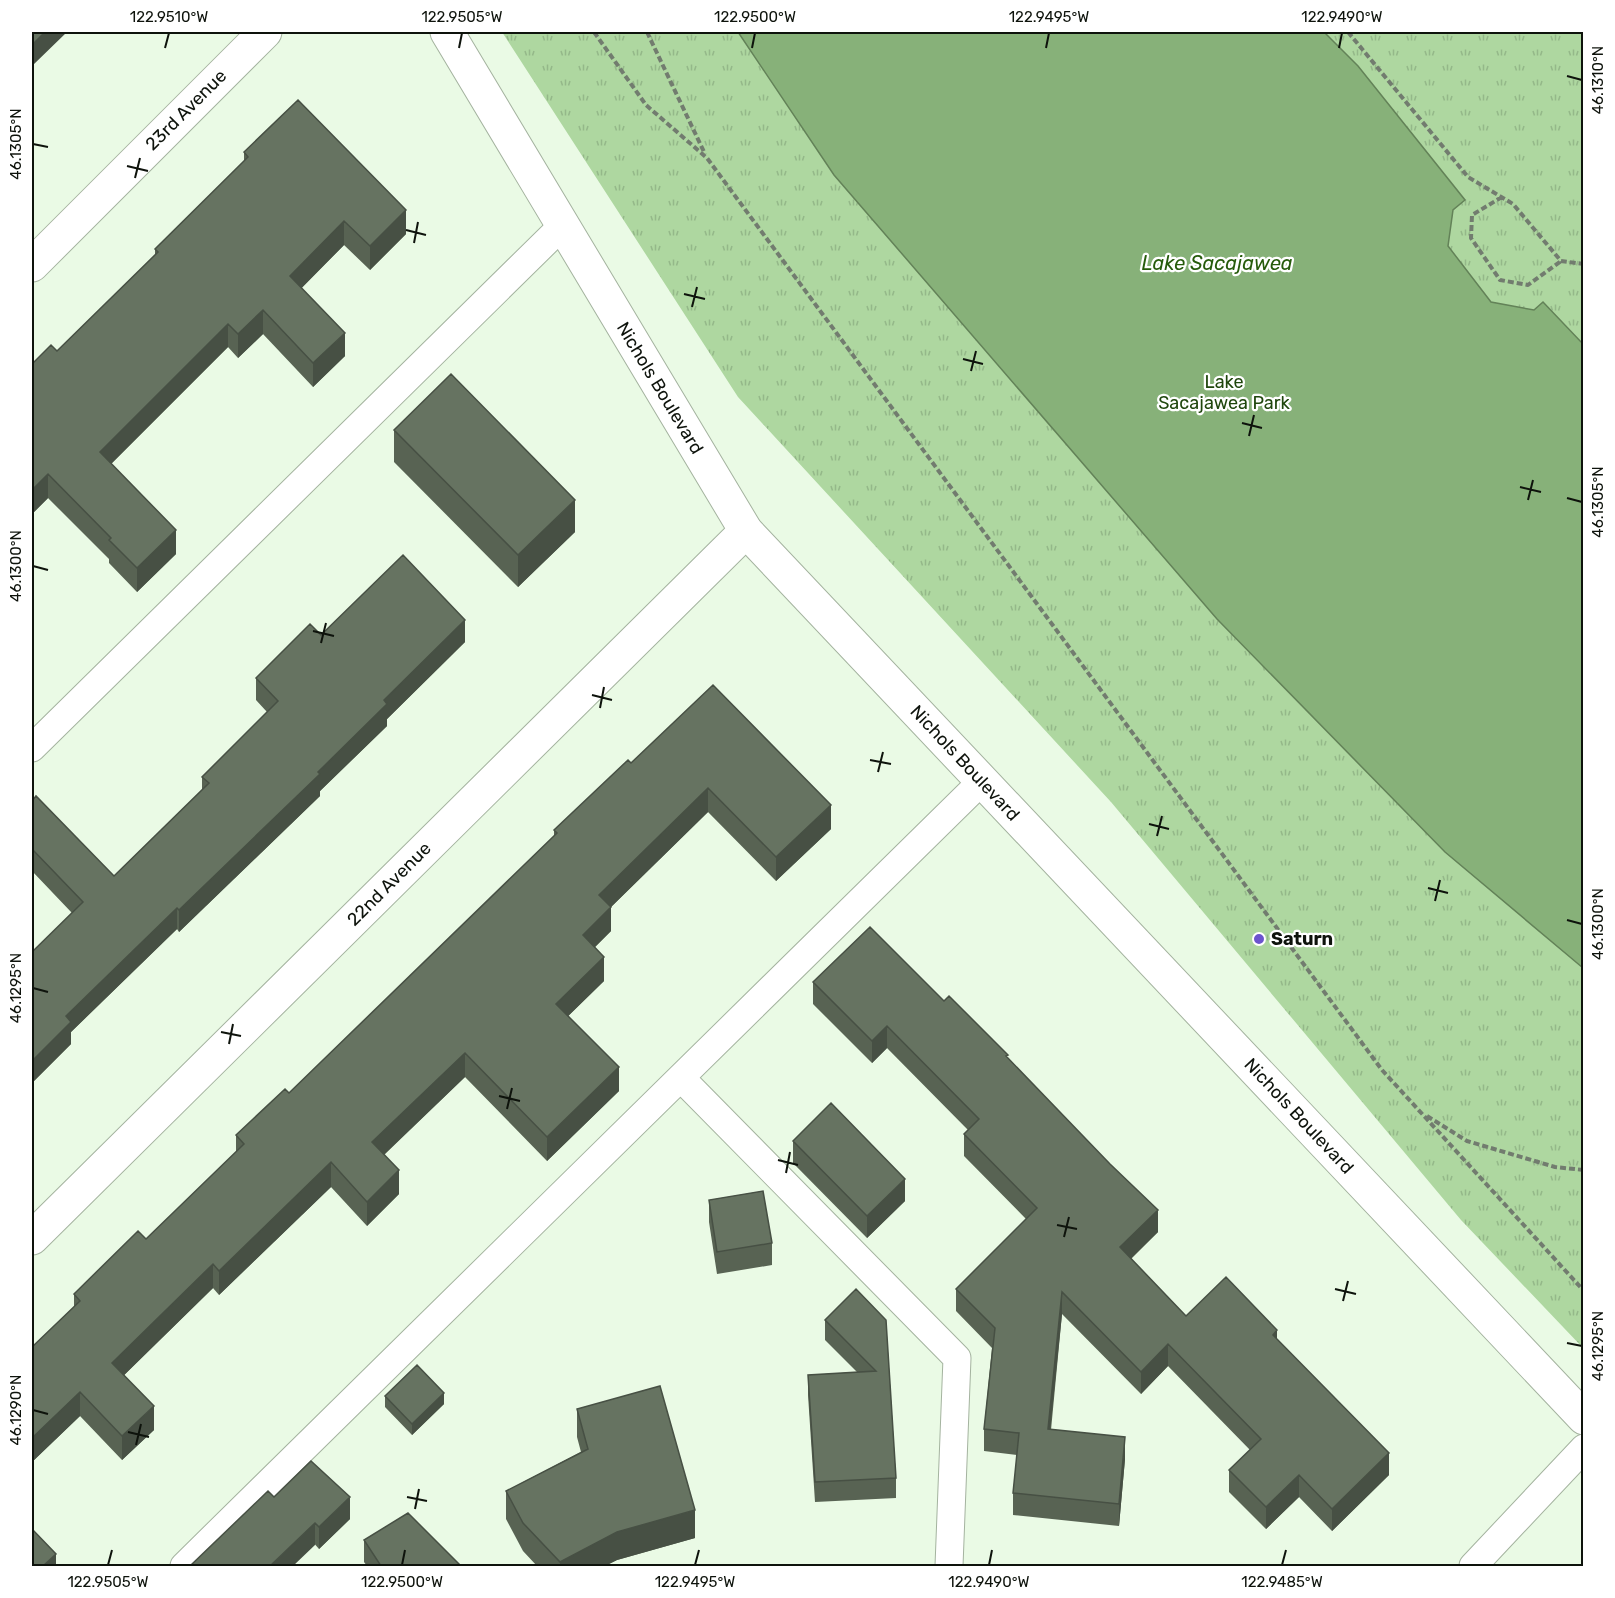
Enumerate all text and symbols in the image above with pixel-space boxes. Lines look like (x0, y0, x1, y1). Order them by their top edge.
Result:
text: 122.9510°W (130, 8, 208, 26)
text: 122.9505°W (421, 8, 503, 26)
text: 122.9500°W (714, 8, 796, 26)
text: 122.9495°W (1009, 8, 1089, 26)
text: 122.9490°W (1301, 8, 1383, 26)
text: 46.1310°N (1589, 46, 1607, 114)
street label: 23rd Avenue (141, 65, 231, 155)
text: 46.1305°N (7, 108, 25, 180)
water label: Lake Sacajawea (1141, 251, 1293, 275)
street label: Nichols Boulevard (612, 318, 708, 458)
park label: Lake Sacajawea Park (1158, 371, 1291, 414)
text: 46.1305°N (1589, 466, 1607, 538)
text: 46.1300°N (7, 530, 25, 602)
street label: Nichols Boulevard (906, 701, 1024, 825)
street label: 22nd Avenue (342, 837, 436, 931)
text: 46.1300°N (1589, 888, 1607, 960)
place label: Saturn (1271, 928, 1333, 950)
marker: Saturn (1252, 932, 1266, 946)
text: 46.1295°N (7, 953, 25, 1023)
street label: Nichols Boulevard (1240, 1054, 1358, 1178)
text: 46.1295°N (1589, 1311, 1607, 1381)
text: 46.1290°N (7, 1374, 25, 1446)
text: 122.9505°W (67, 1573, 149, 1591)
text: 122.9500°W (361, 1573, 443, 1591)
text: 122.9495°W (655, 1573, 735, 1591)
text: 122.9490°W (948, 1573, 1030, 1591)
text: 122.9485°W (1241, 1573, 1323, 1591)

